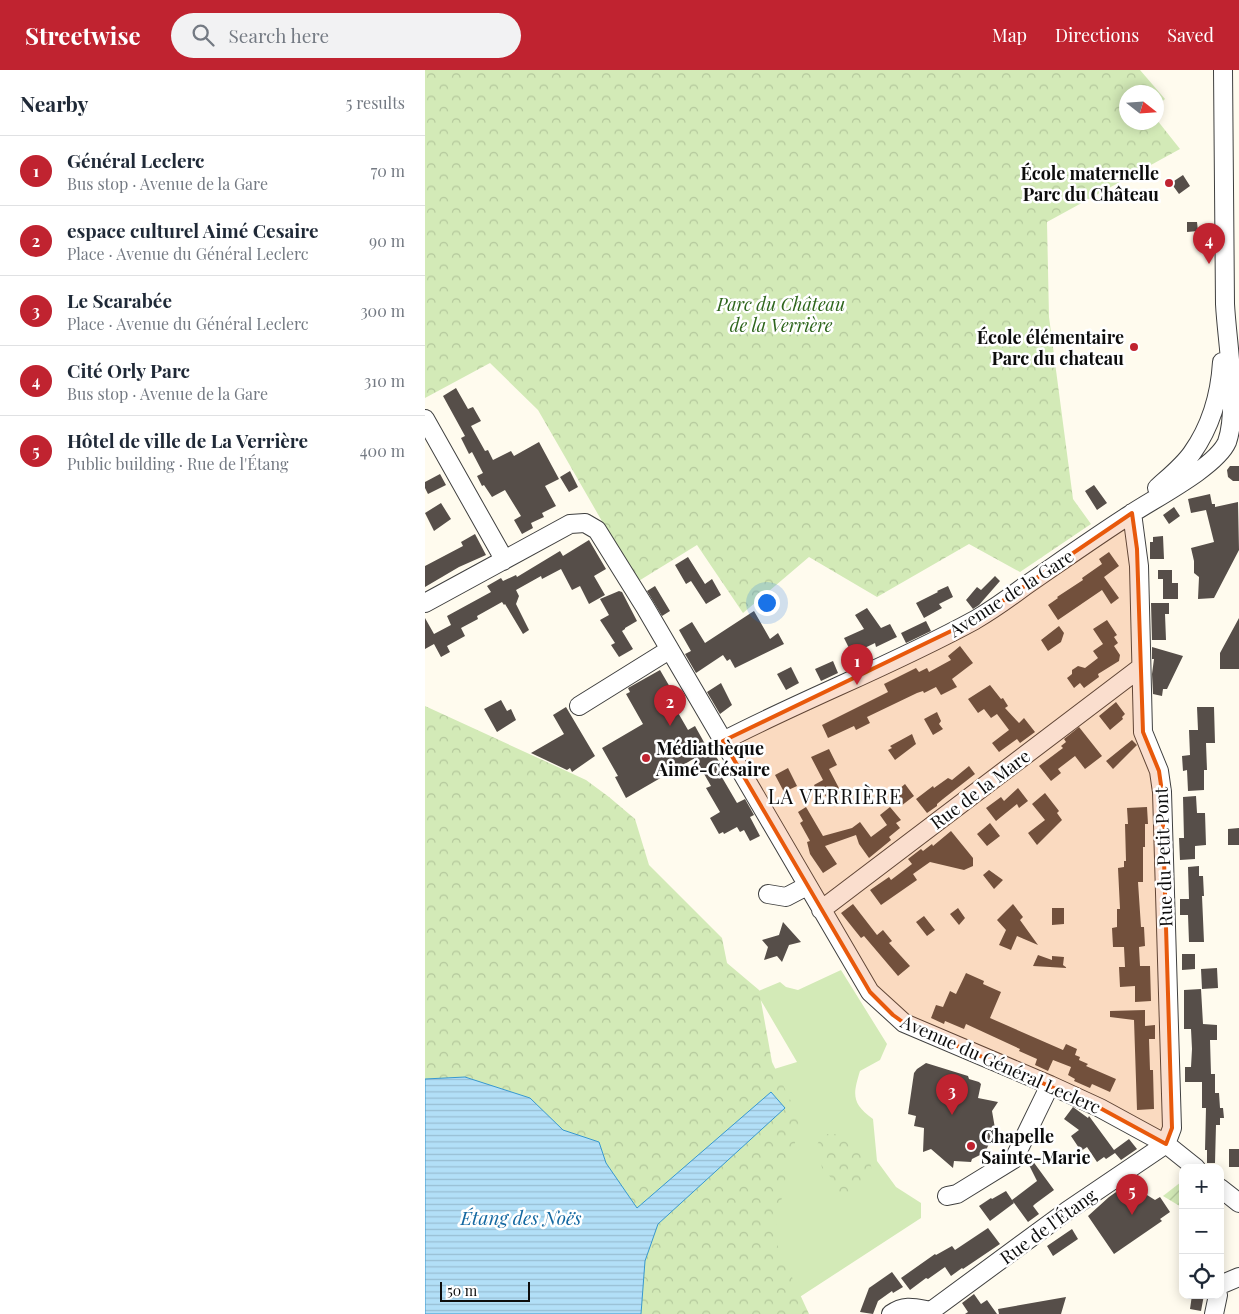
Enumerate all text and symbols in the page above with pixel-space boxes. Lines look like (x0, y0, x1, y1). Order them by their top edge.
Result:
search box (171, 13, 521, 58)
text: Streetwise (25, 19, 141, 51)
icon: search (189, 21, 217, 49)
text: Search here (229, 22, 329, 48)
text: Map (992, 23, 1027, 47)
text: Directions (1055, 23, 1139, 47)
text: Saved (1167, 23, 1214, 47)
north arrow (1119, 85, 1164, 130)
text: Nearby (20, 89, 89, 117)
text: 5 results (346, 92, 405, 113)
text: Général Leclerc (67, 147, 204, 173)
text: 1 (33, 160, 39, 181)
text: 70 m (371, 160, 405, 181)
place label: École maternelle Parc du Château (1020, 161, 1159, 206)
text: Bus stop · Avenue de la Gare (67, 173, 268, 194)
marker: École maternelle Parc du Château (1163, 177, 1175, 189)
text: espace culturel Aimé Cesaire (67, 217, 318, 243)
pin: 4 (1193, 223, 1225, 264)
text: 2 (32, 230, 40, 251)
text: 90 m (369, 230, 405, 251)
text: Place · Avenue du Général Leclerc (67, 243, 309, 264)
text: Le Scarabée (67, 287, 172, 313)
park label: Parc du Château de la Verrière (716, 292, 845, 337)
text: 3 (32, 300, 40, 321)
text: 300 m (360, 300, 405, 321)
text: Place · Avenue du Général Leclerc (67, 313, 309, 334)
place label: École élémentaire Parc du chateau (977, 325, 1124, 370)
marker: École élémentaire Parc du chateau (1128, 341, 1140, 353)
text: Cité Orly Parc (67, 357, 190, 383)
text: 4 (32, 370, 40, 391)
text: 310 m (364, 370, 405, 391)
text: Bus stop · Avenue de la Gare (67, 383, 268, 404)
text: Hôtel de ville de La Verrière (67, 427, 308, 453)
text: 5 (32, 440, 40, 461)
text: 400 m (360, 440, 405, 461)
text: Public building · Rue de l'Étang (67, 453, 288, 474)
street label: Avenue de la Gare (943, 544, 1078, 643)
your location (754, 590, 780, 616)
pin: 1 (841, 644, 873, 685)
pin: 2 (654, 685, 686, 726)
place label: Médiathèque Aimé-Césaire (655, 736, 770, 781)
street label: Rue de la Mare (925, 744, 1035, 834)
marker: Médiathèque Aimé-Césaire (640, 752, 652, 764)
district label: LA VERRIÈRE (768, 782, 902, 809)
street label: Rue du Petit Pont (1149, 786, 1177, 927)
street label: Avenue du Général Leclerc (896, 1009, 1105, 1119)
pin: 3 (936, 1074, 968, 1115)
place label: Chapelle Sainte-Marie (981, 1124, 1090, 1169)
marker: Chapelle Sainte-Marie (965, 1140, 977, 1152)
map controls (1179, 1164, 1224, 1299)
button: + (1179, 1164, 1224, 1209)
pin: 5 (1116, 1174, 1148, 1215)
street label: Rue de l'Étang (995, 1182, 1102, 1269)
water label: Étang des Noës (460, 1204, 581, 1230)
button: − (1179, 1209, 1224, 1254)
button: locate (1179, 1254, 1224, 1299)
scale bar (440, 1279, 530, 1302)
text: 50 m (447, 1281, 477, 1300)

